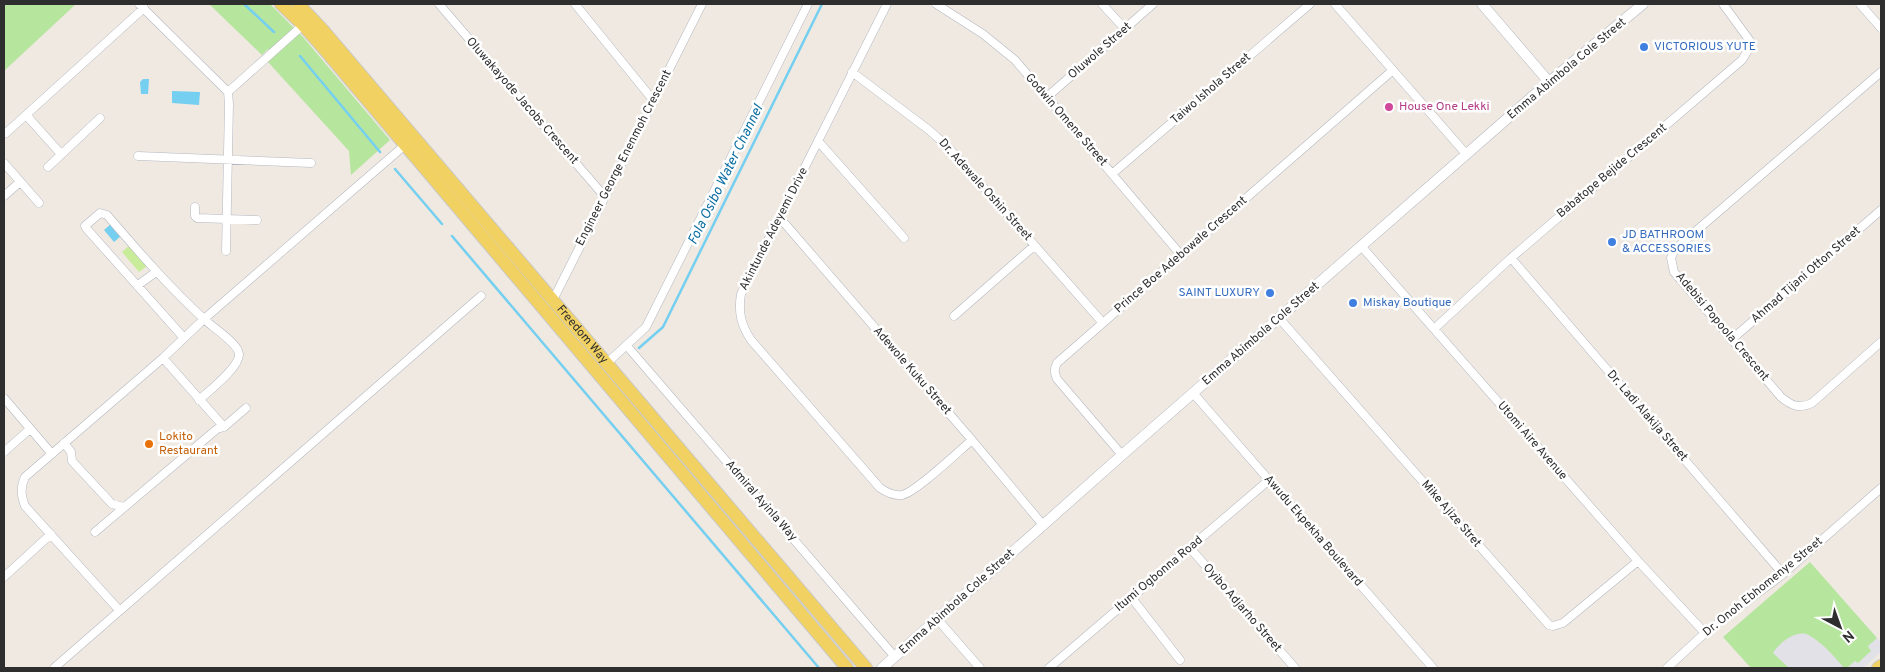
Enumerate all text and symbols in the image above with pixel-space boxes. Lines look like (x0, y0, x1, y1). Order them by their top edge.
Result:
street label: Emma Abimbola Cole Street (1504, 15, 1630, 123)
street label: Oluwole Street (1065, 19, 1135, 83)
street label: Oluwakayode Jacobs Crescent (462, 34, 582, 168)
place label: VICTORIOUS YUTE (1654, 39, 1756, 55)
marker: VICTORIOUS YUTE (1638, 41, 1650, 53)
street label: Taiwo Ishola Street (1168, 50, 1254, 128)
street label: Engineer George Enenmoh Crescent (573, 67, 675, 249)
street label: Godwin Omene Street (1021, 70, 1111, 170)
place label: House One Lekki (1399, 99, 1490, 115)
water label: Fola Osibo Water Channel (685, 101, 768, 248)
marker: House One Lekki (1383, 101, 1395, 113)
street label: Babatope Bejide Crescent (1554, 120, 1670, 222)
street label: Dr. Adewale Oshin Street (935, 135, 1035, 245)
street label: Akintunde Adeyemi Drive (736, 165, 812, 293)
street label: Prince Boe Adebowale Crescent (1111, 193, 1251, 317)
street label: Ahmad Tijani Otton Street (1748, 223, 1864, 327)
place label: JD BATHROOM & ACCESSORIES (1622, 227, 1711, 257)
marker: JD BATHROOM & ACCESSORIES (1606, 236, 1618, 248)
street label: Adebisi Popoola Crescent (1672, 269, 1772, 385)
street label: Emma Abimbola Cole Street (1199, 279, 1323, 389)
place label: SAINT LUXURY (1179, 285, 1260, 301)
marker: SAINT LUXURY (1264, 287, 1276, 299)
place label: Miskay Boutique (1363, 295, 1452, 311)
marker: Miskay Boutique (1347, 297, 1359, 309)
street label: Freedom Way (553, 302, 612, 367)
street label: Adewole Kuku Street (869, 323, 955, 419)
street label: Dr. Ladi Alakija Street (1603, 367, 1691, 465)
street label: Utomi Aire Avenue (1493, 398, 1571, 484)
place label: Lokito Restaurant (159, 429, 218, 459)
marker: Lokito Restaurant (143, 438, 155, 450)
street label: Admiral Ayinla Way (721, 457, 801, 545)
street label: Awudu Ekpekha Boulevard (1260, 472, 1366, 590)
street label: Mike Ajize Stret (1417, 477, 1485, 551)
street label: Itumi Ogbonna Road (1112, 532, 1206, 616)
street label: Dr. Onoh Ebhomenye Street (1700, 534, 1826, 640)
street label: Emma Abimbola Cole Street (896, 546, 1018, 658)
street label: Oyibo Adjarho Street (1199, 560, 1285, 656)
north arrow (1815, 602, 1865, 652)
text: N (1838, 626, 1857, 645)

